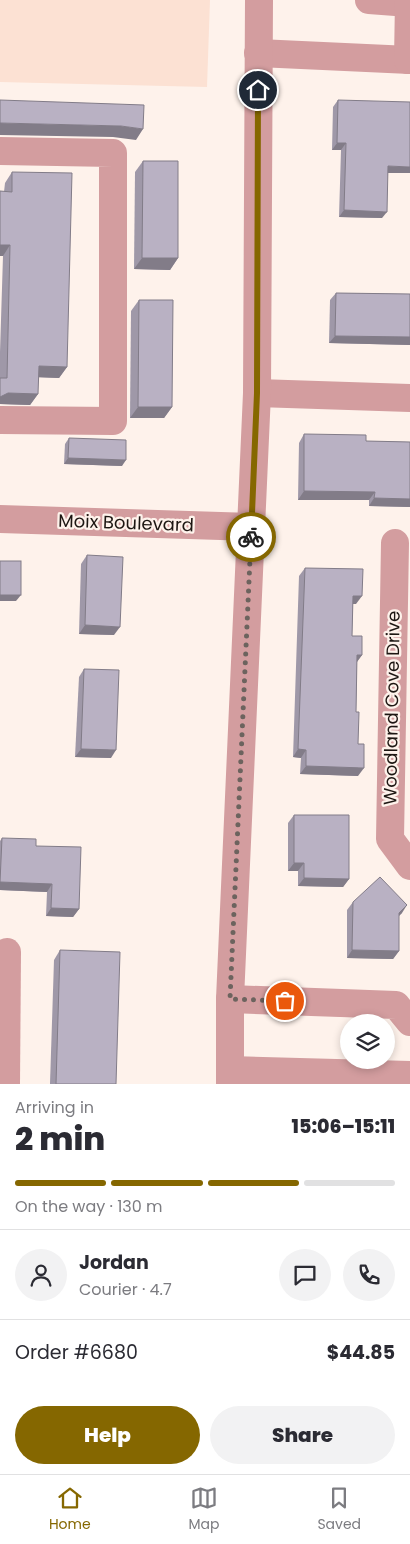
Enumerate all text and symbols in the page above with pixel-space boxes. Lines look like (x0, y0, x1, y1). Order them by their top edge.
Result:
pin (237, 69, 279, 111)
icon: home (244, 76, 272, 104)
street label: Moix Boulevard (58, 508, 194, 537)
courier (226, 512, 276, 562)
icon: bike (237, 523, 265, 551)
street label: Woodland Cove Drive (377, 611, 406, 805)
pin (264, 980, 306, 1022)
icon: bag (271, 987, 299, 1015)
map controls (340, 1014, 395, 1069)
button: layers (340, 1014, 395, 1069)
text: Arriving in (15, 1096, 94, 1119)
text: 15:06–15:11 (292, 1113, 395, 1140)
text: 2 min (15, 1116, 105, 1161)
text: On the way · 130 m (15, 1195, 163, 1218)
button: person (15, 1249, 67, 1301)
text: Jordan (79, 1249, 149, 1276)
button: chat (279, 1249, 331, 1301)
button: phone (343, 1249, 395, 1301)
text: Courier · 4.7 (79, 1278, 172, 1301)
text: Order #6680 (15, 1339, 138, 1366)
text: $44.85 (327, 1339, 395, 1366)
button: Help (15, 1406, 200, 1464)
button: Share (210, 1406, 395, 1464)
tab: Home (49, 1484, 91, 1535)
tab: Map (189, 1484, 220, 1535)
tab: Saved (317, 1484, 361, 1535)

